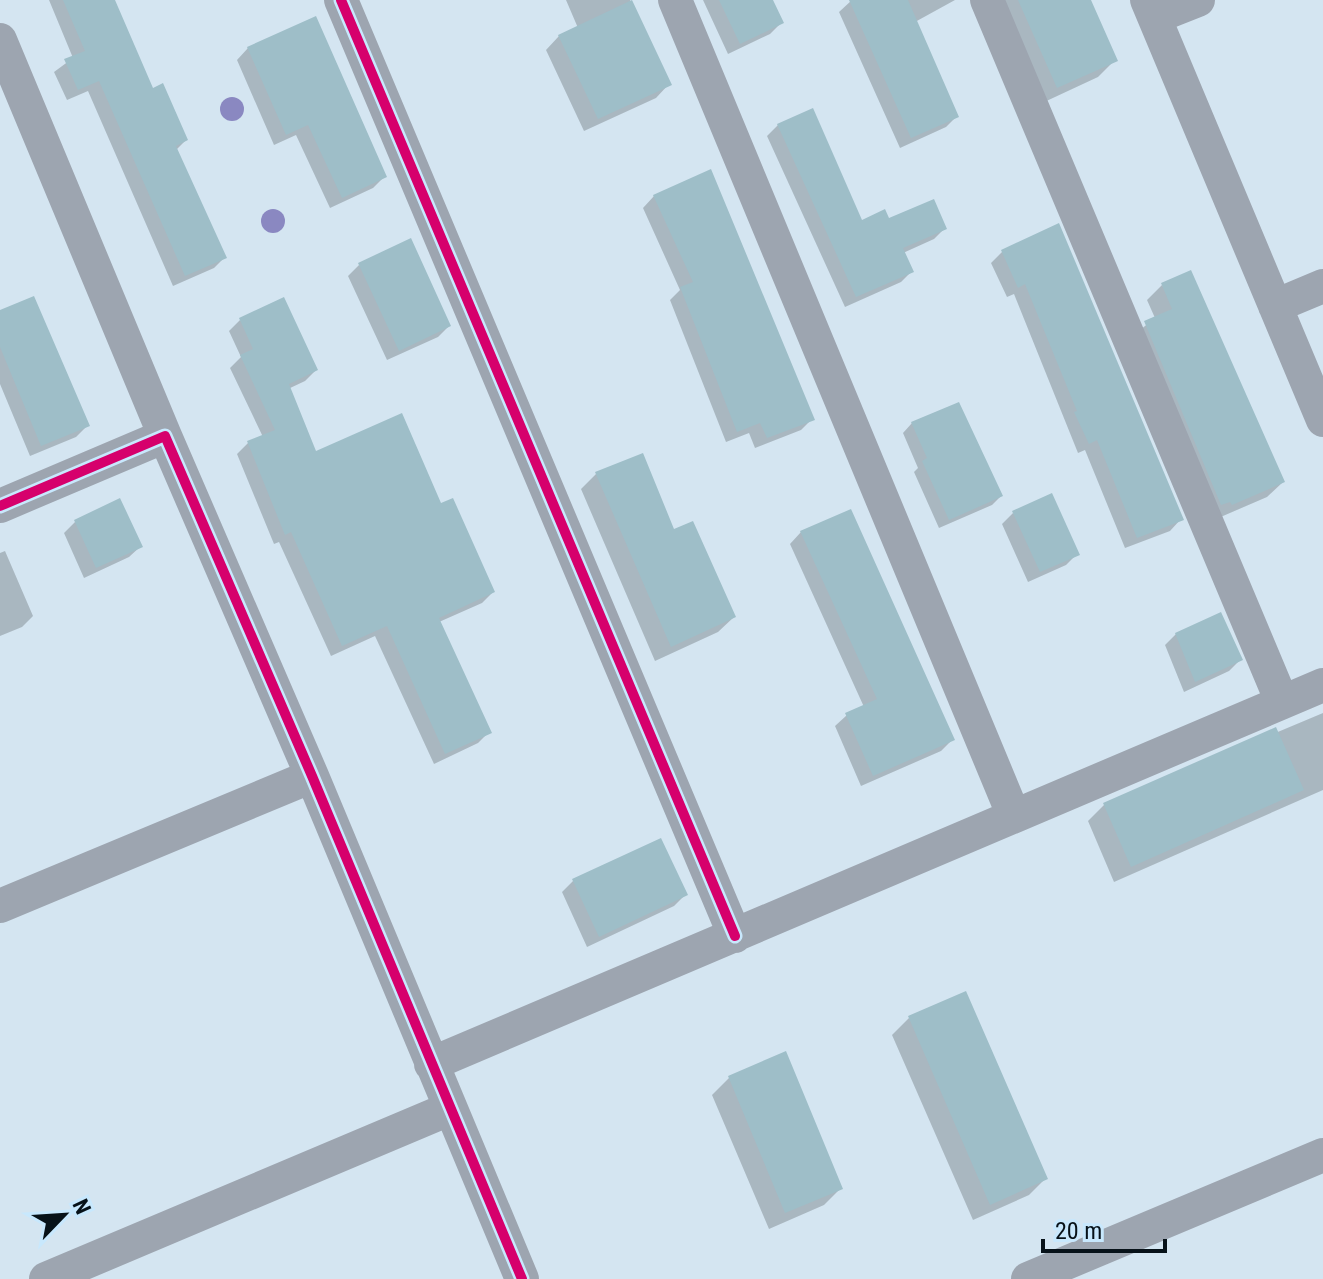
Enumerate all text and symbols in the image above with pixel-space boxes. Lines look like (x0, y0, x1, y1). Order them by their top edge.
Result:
north arrow (24, 1175, 104, 1255)
text: N (67, 1195, 96, 1218)
scale bar (1043, 1203, 1165, 1253)
text: 20 m (1055, 1217, 1102, 1245)

